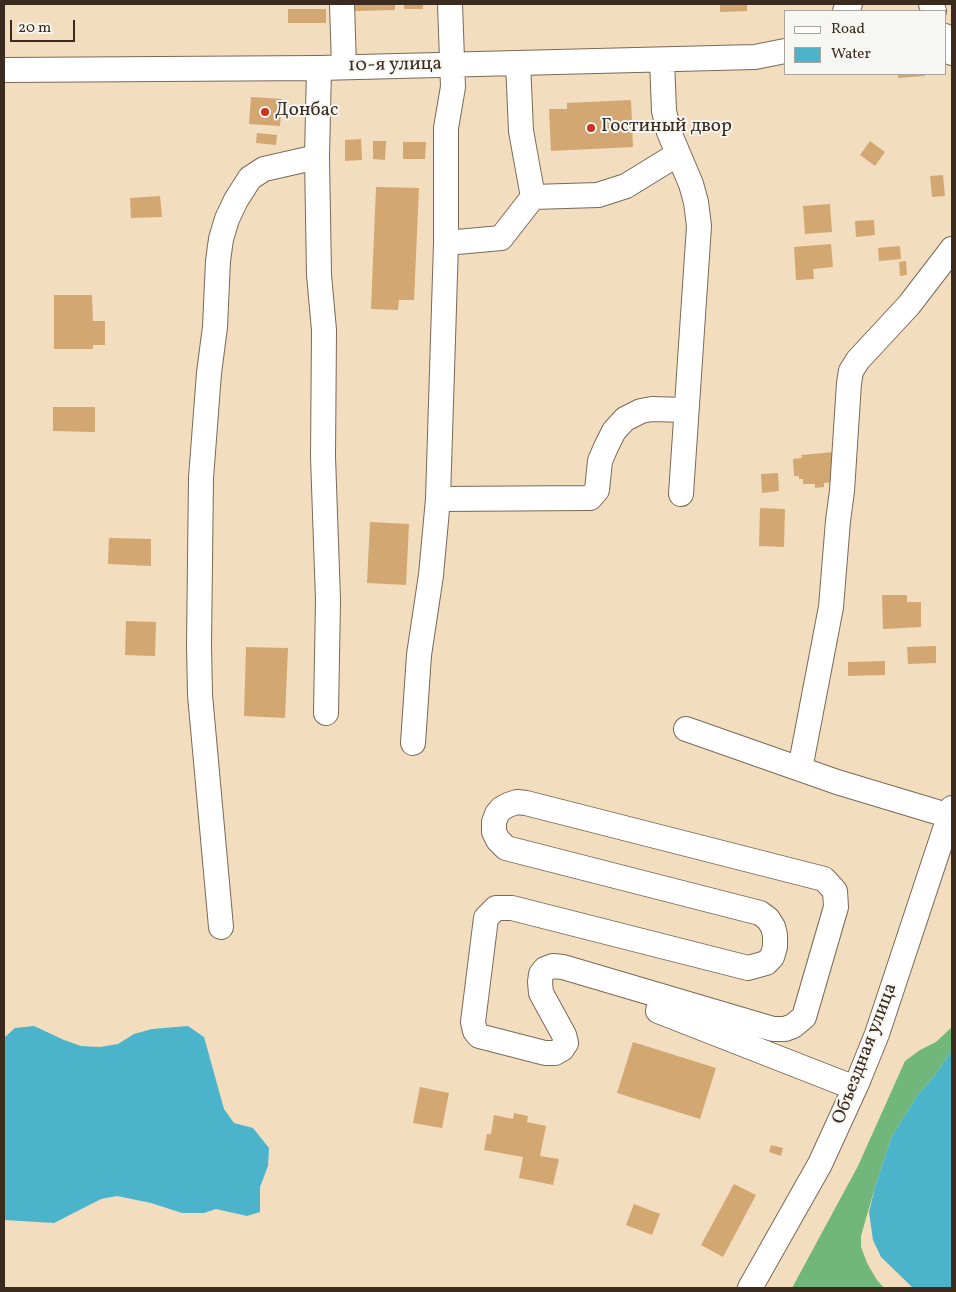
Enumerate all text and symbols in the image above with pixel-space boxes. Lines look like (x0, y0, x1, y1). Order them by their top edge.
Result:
scale bar (12, 10, 78, 42)
legend (784, 10, 946, 75)
text: 20 m (18, 18, 51, 39)
text: Road (831, 19, 865, 40)
text: Water (831, 44, 871, 65)
street label: 10-я улица (348, 54, 442, 78)
place label: Донбас (275, 101, 338, 123)
marker: Донбас (259, 106, 271, 118)
place label: Гостиный двор (601, 117, 732, 139)
marker: Гостиный двор (585, 122, 597, 134)
street label: Объездная улица (829, 980, 903, 1128)

